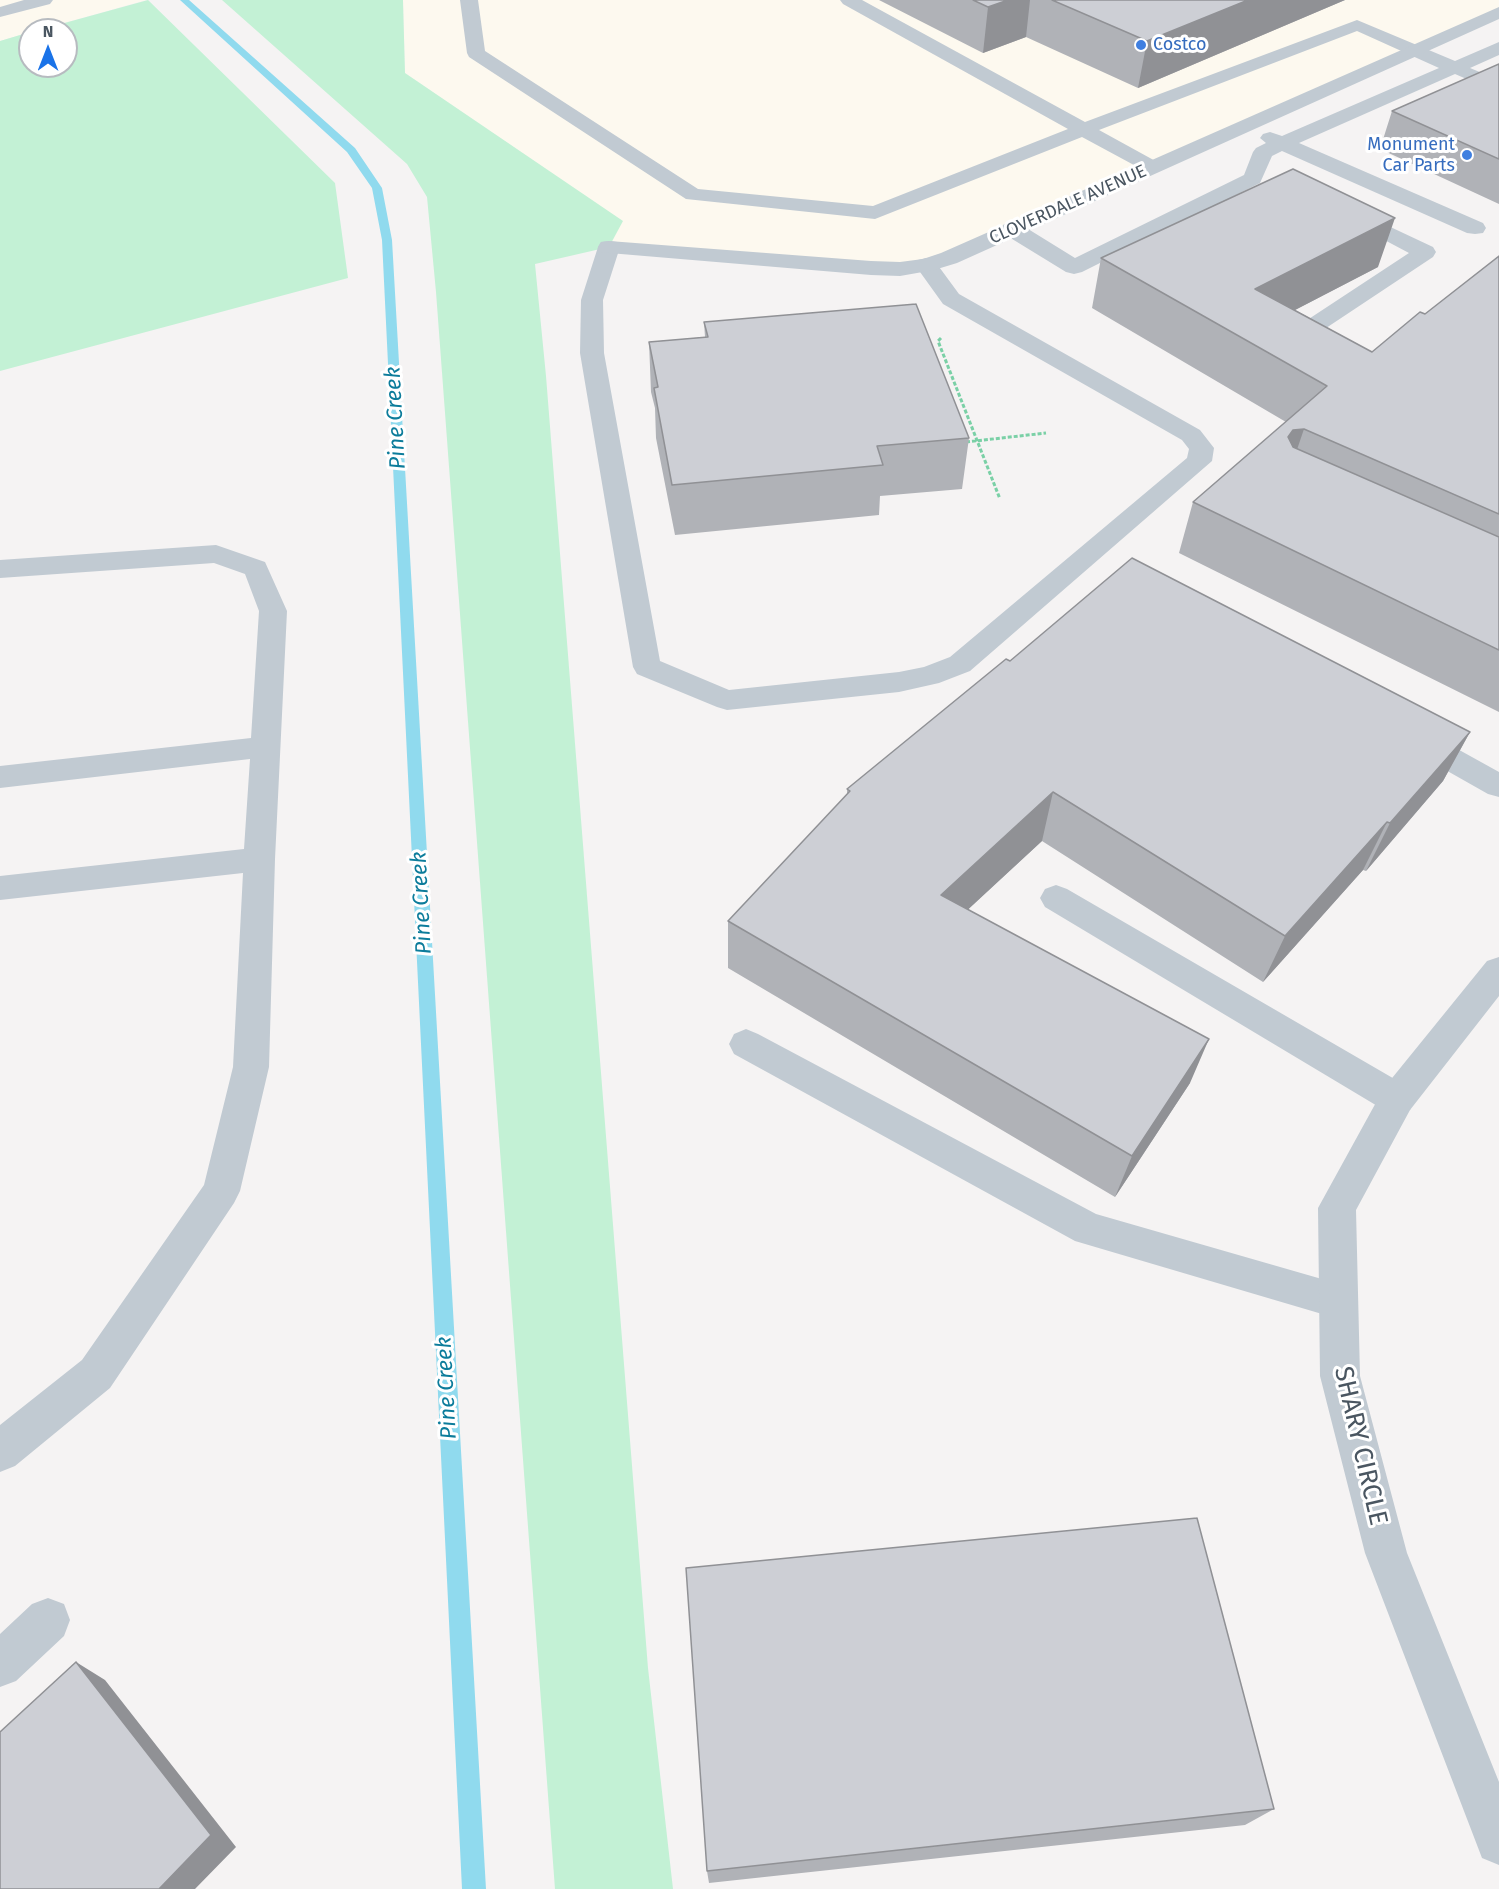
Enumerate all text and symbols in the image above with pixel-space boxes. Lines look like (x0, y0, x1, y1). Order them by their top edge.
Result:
north arrow (18, 18, 78, 78)
text: N (43, 22, 53, 41)
place label: Costco (1153, 34, 1207, 56)
marker: Costco (1134, 38, 1148, 52)
place label: Monument Car Parts (1367, 134, 1455, 176)
marker: Monument Car Parts (1460, 148, 1474, 162)
street label: CLOVERDALE AVENUE (986, 161, 1150, 249)
water label: Pine Creek (380, 366, 412, 470)
water label: Pine Creek (406, 851, 438, 955)
water label: Pine Creek (431, 1336, 463, 1440)
street label: SHARY CIRCLE (1327, 1364, 1393, 1528)

